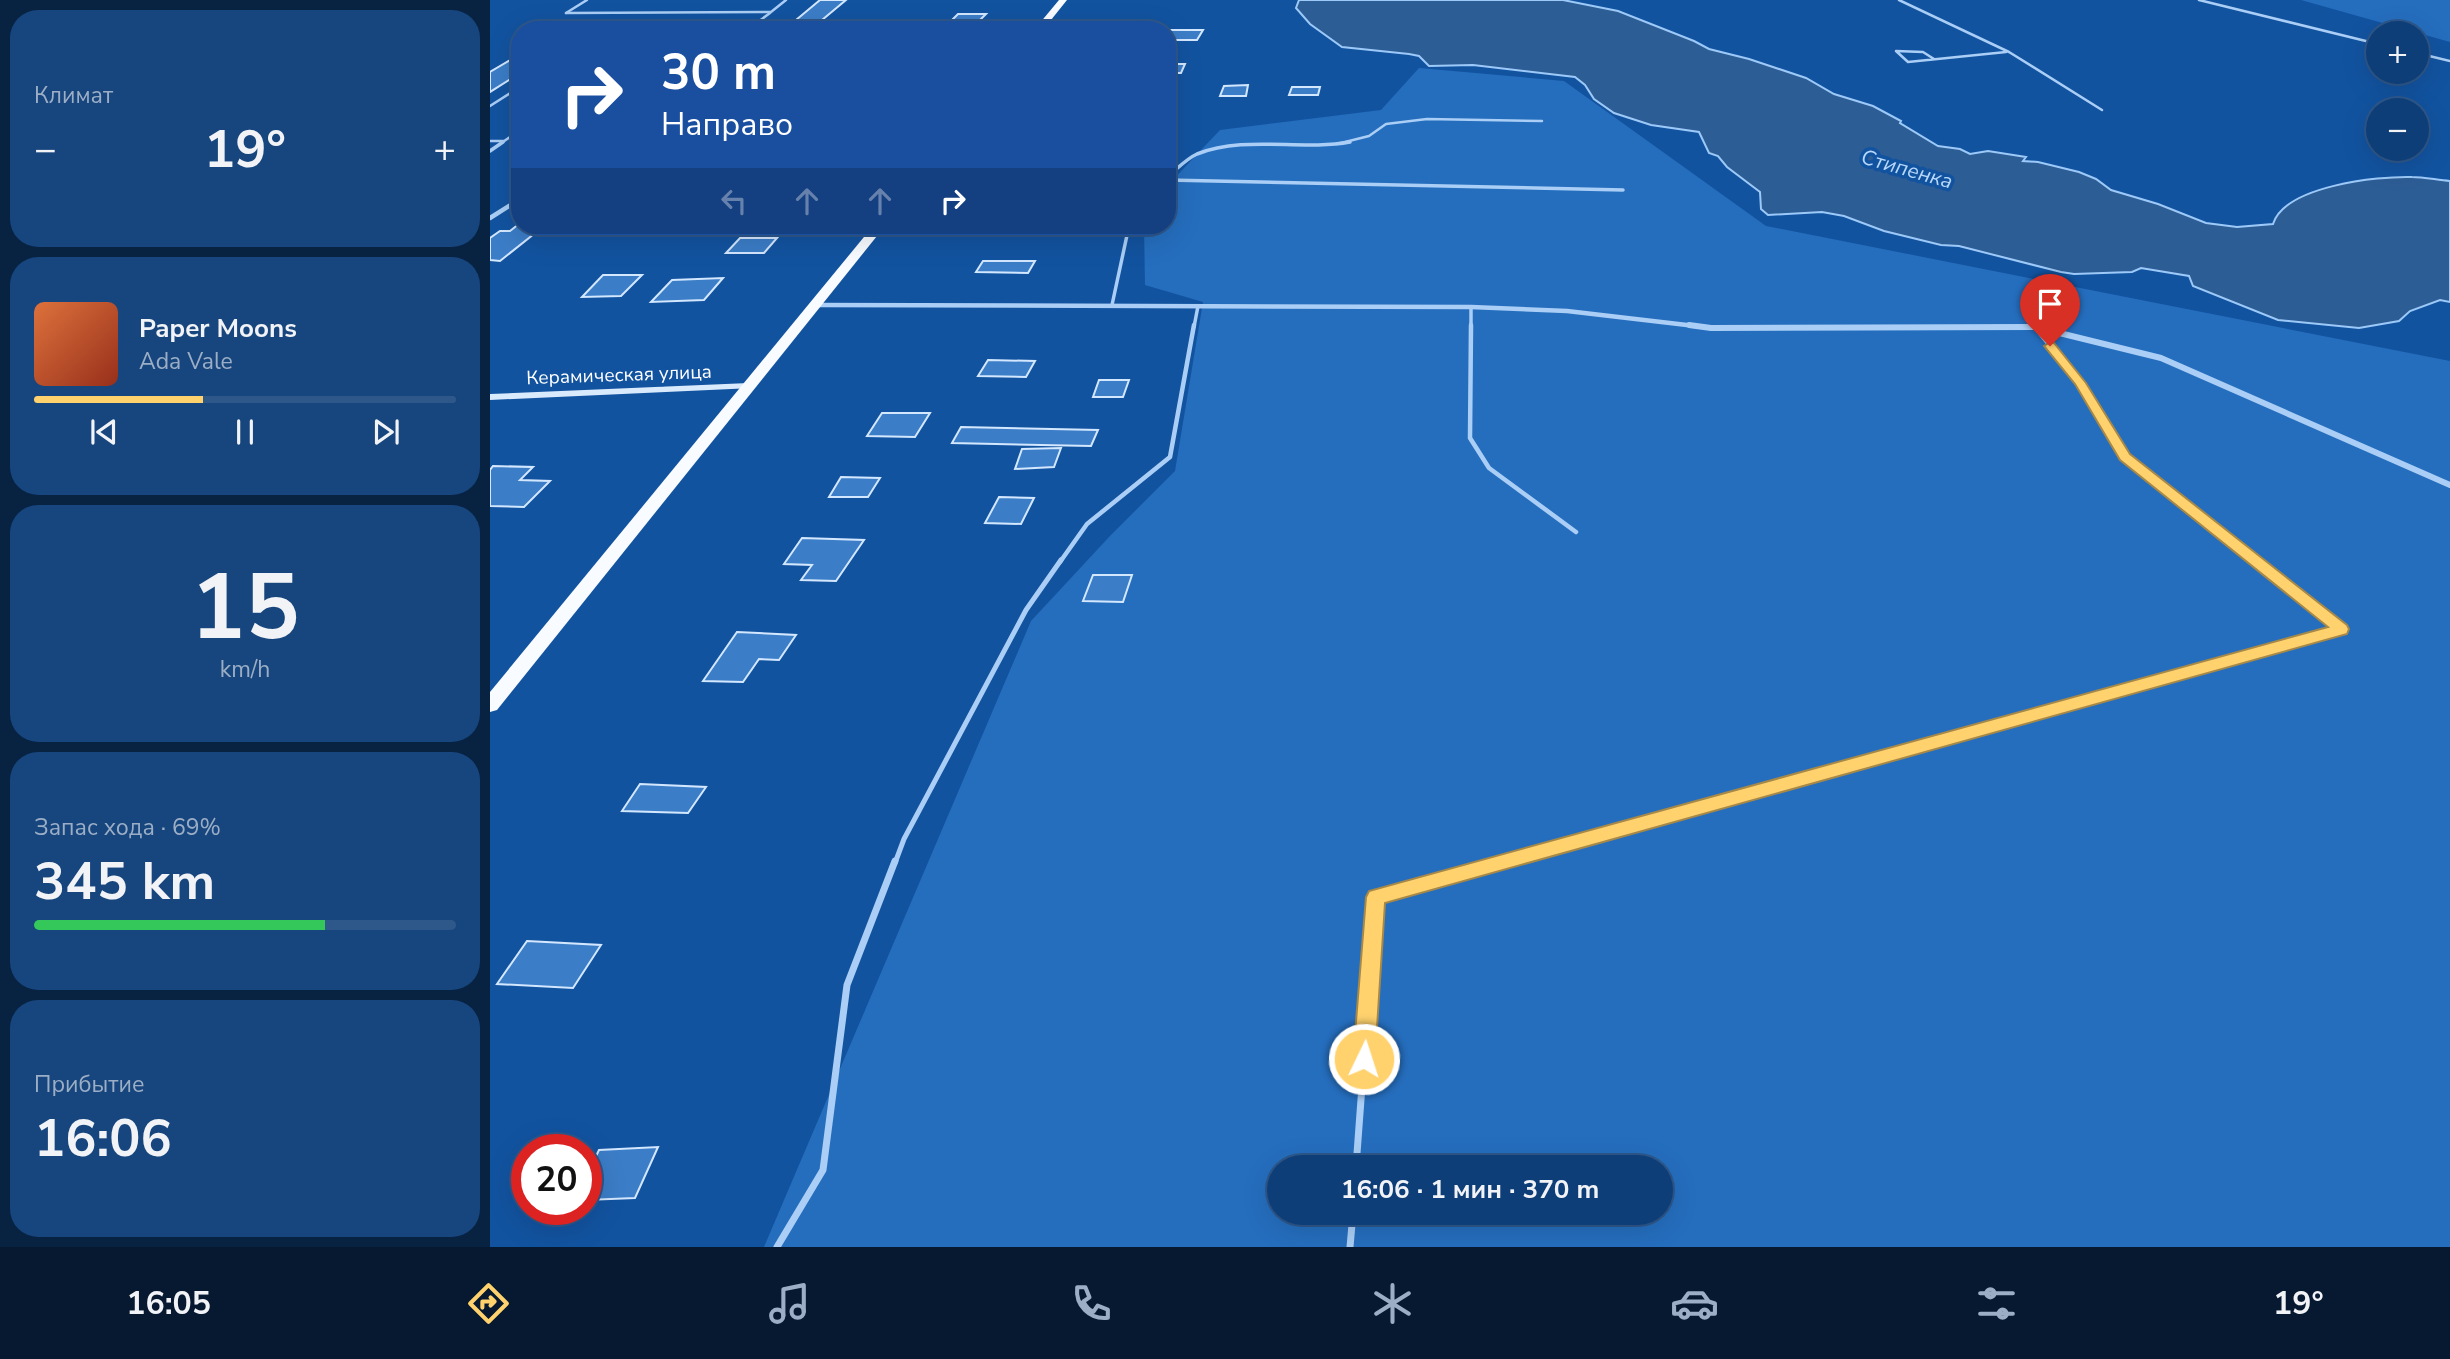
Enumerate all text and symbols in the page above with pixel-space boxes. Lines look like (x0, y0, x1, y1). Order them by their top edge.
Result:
map controls (2366, 21, 2429, 161)
button: + (2366, 21, 2429, 84)
text: 30 m (661, 39, 776, 106)
icon: right (546, 49, 637, 140)
text: Климат (34, 80, 113, 111)
button: − (2366, 98, 2429, 161)
text: Направо (661, 103, 793, 146)
text: 19° (204, 114, 286, 185)
text: − (34, 124, 57, 175)
text: + (433, 124, 456, 175)
water label: Стипенка (1858, 143, 1956, 195)
icon: left (715, 182, 753, 220)
icon: ahead (788, 182, 826, 220)
icon: ahead (861, 182, 899, 220)
icon: right (934, 182, 972, 220)
pin (2020, 274, 2080, 346)
icon: arrive (2031, 285, 2069, 323)
text: Paper Moons (139, 311, 297, 346)
text: Ada Vale (139, 346, 233, 377)
street label: Керамическая улица (526, 359, 712, 391)
icon: previous (85, 413, 123, 451)
icon: pause (226, 413, 264, 451)
icon: next (367, 413, 405, 451)
text: 15 (190, 546, 300, 670)
text: km/h (220, 654, 270, 685)
text: Запас хода · 69% (34, 812, 221, 843)
text: 345 km (34, 846, 215, 917)
position arrow (1327, 1022, 1401, 1096)
text: Прибытие (34, 1069, 144, 1100)
text: 16:06 (34, 1103, 172, 1174)
speed limit sign: 20 (511, 1134, 602, 1225)
text: 16:06 · 1 мин · 370 m (1341, 1172, 1599, 1207)
icon: directions (464, 1279, 513, 1328)
icon: music (765, 1279, 814, 1328)
icon: phone (1067, 1279, 1116, 1328)
icon: climate (1368, 1279, 1417, 1328)
icon: car (1670, 1279, 1719, 1328)
icon: filters (1972, 1279, 2021, 1328)
text: 16:05 (126, 1282, 211, 1325)
text: 19° (2273, 1282, 2324, 1325)

